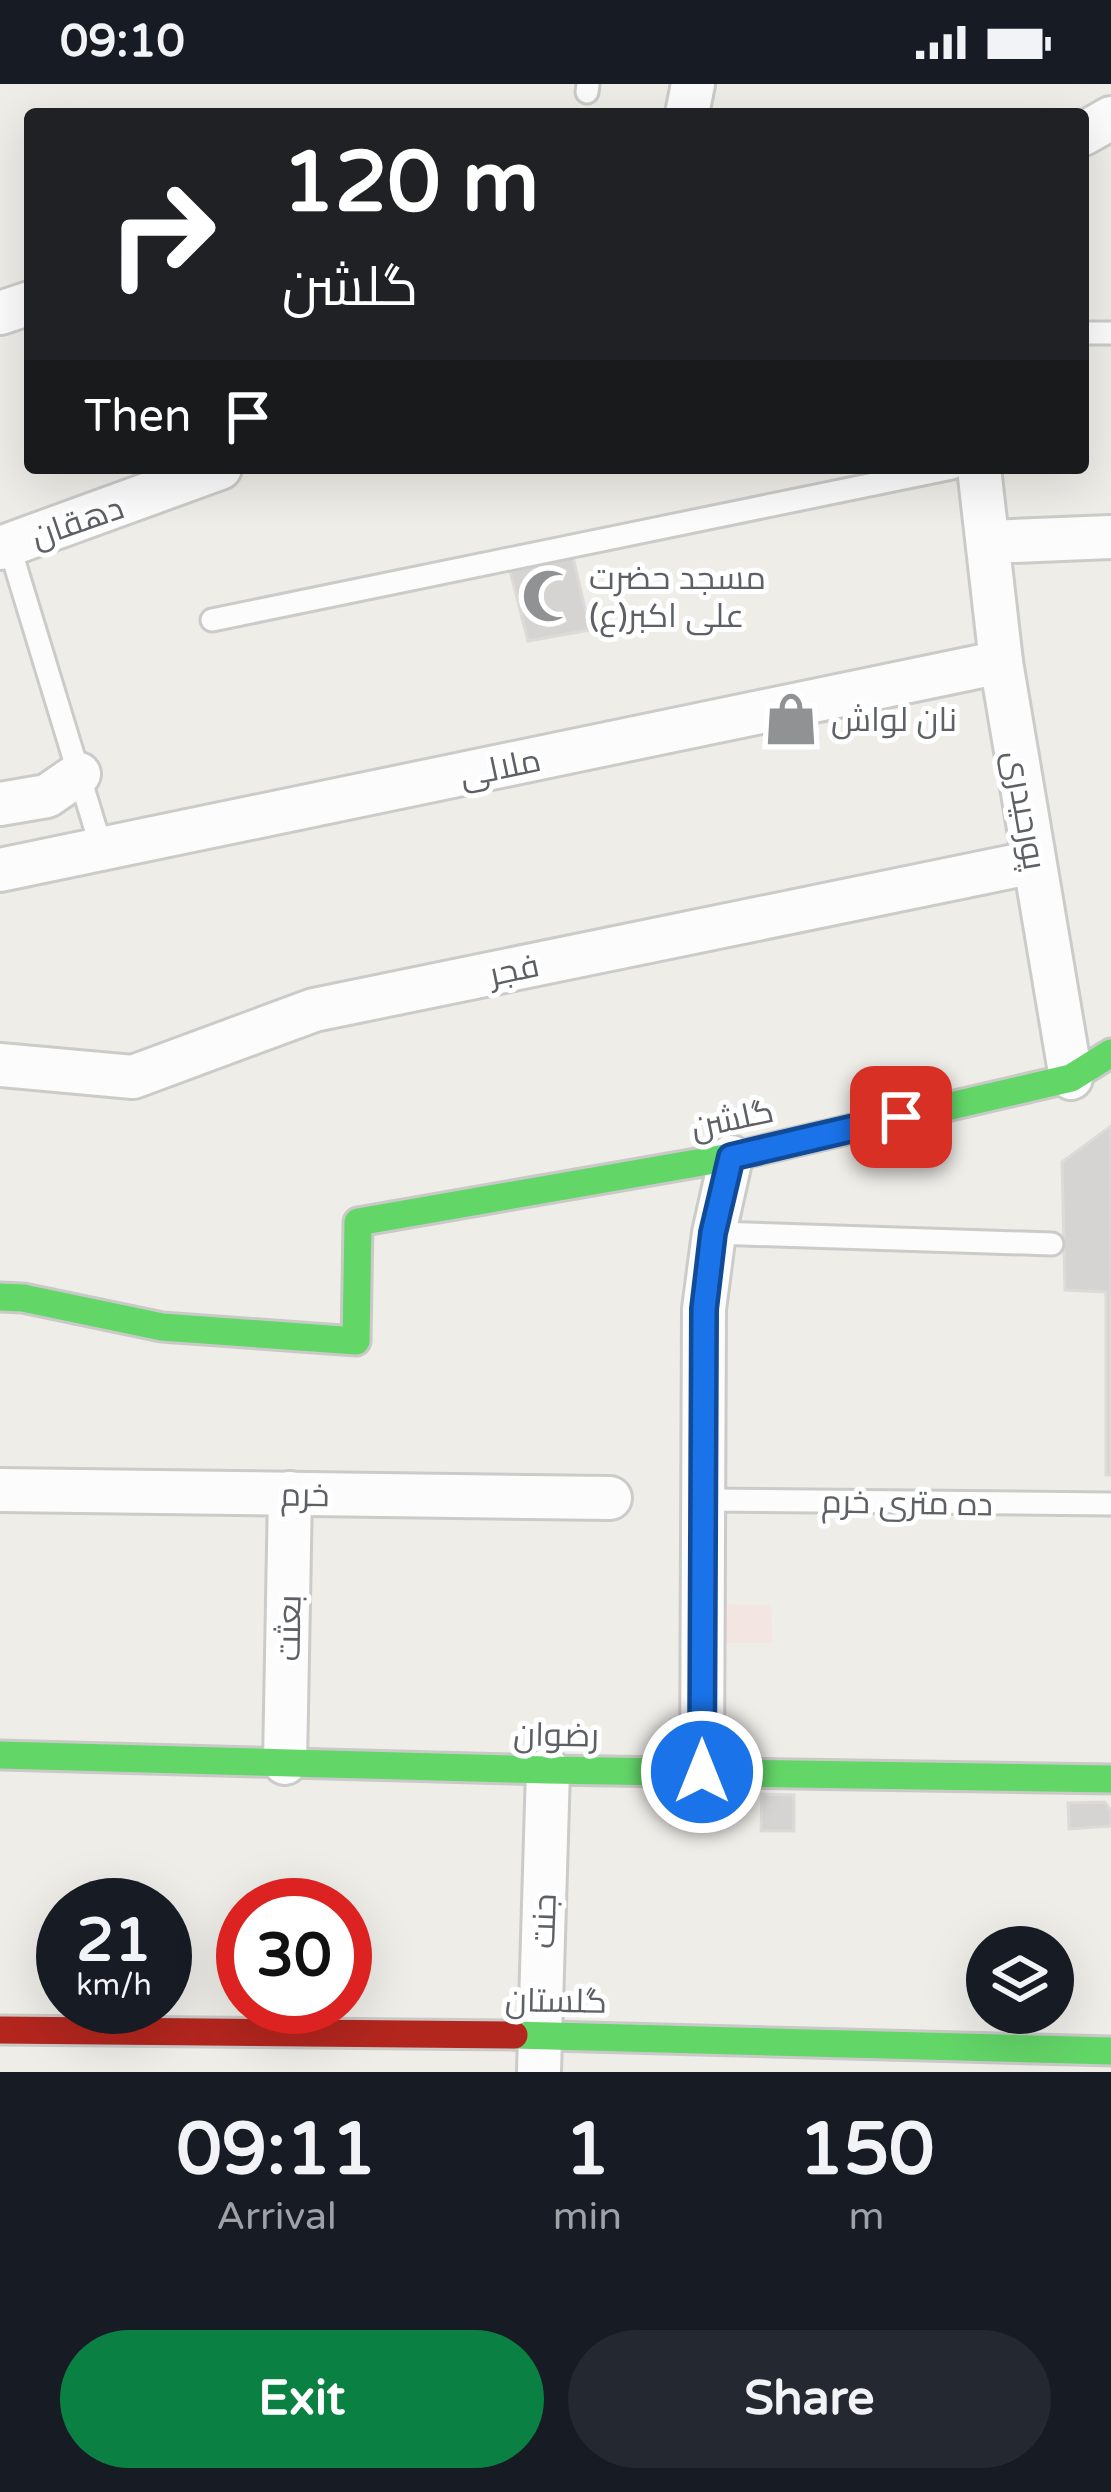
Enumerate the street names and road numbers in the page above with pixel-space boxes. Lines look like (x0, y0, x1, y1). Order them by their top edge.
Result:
street label: دهقان (26, 489, 129, 556)
street label: ملالی (456, 741, 544, 796)
street label: پورحیدری (994, 748, 1054, 873)
street label: فجر (484, 946, 543, 995)
street label: گلشن (688, 1092, 777, 1147)
street label: خرم (280, 1476, 330, 1517)
street label: ده متری خرم (821, 1483, 993, 1526)
street label: بعثت (269, 1594, 310, 1662)
street label: رضوان (513, 1715, 599, 1756)
street label: جنت (524, 1893, 565, 1949)
street label: گلستان (505, 1981, 607, 2022)

